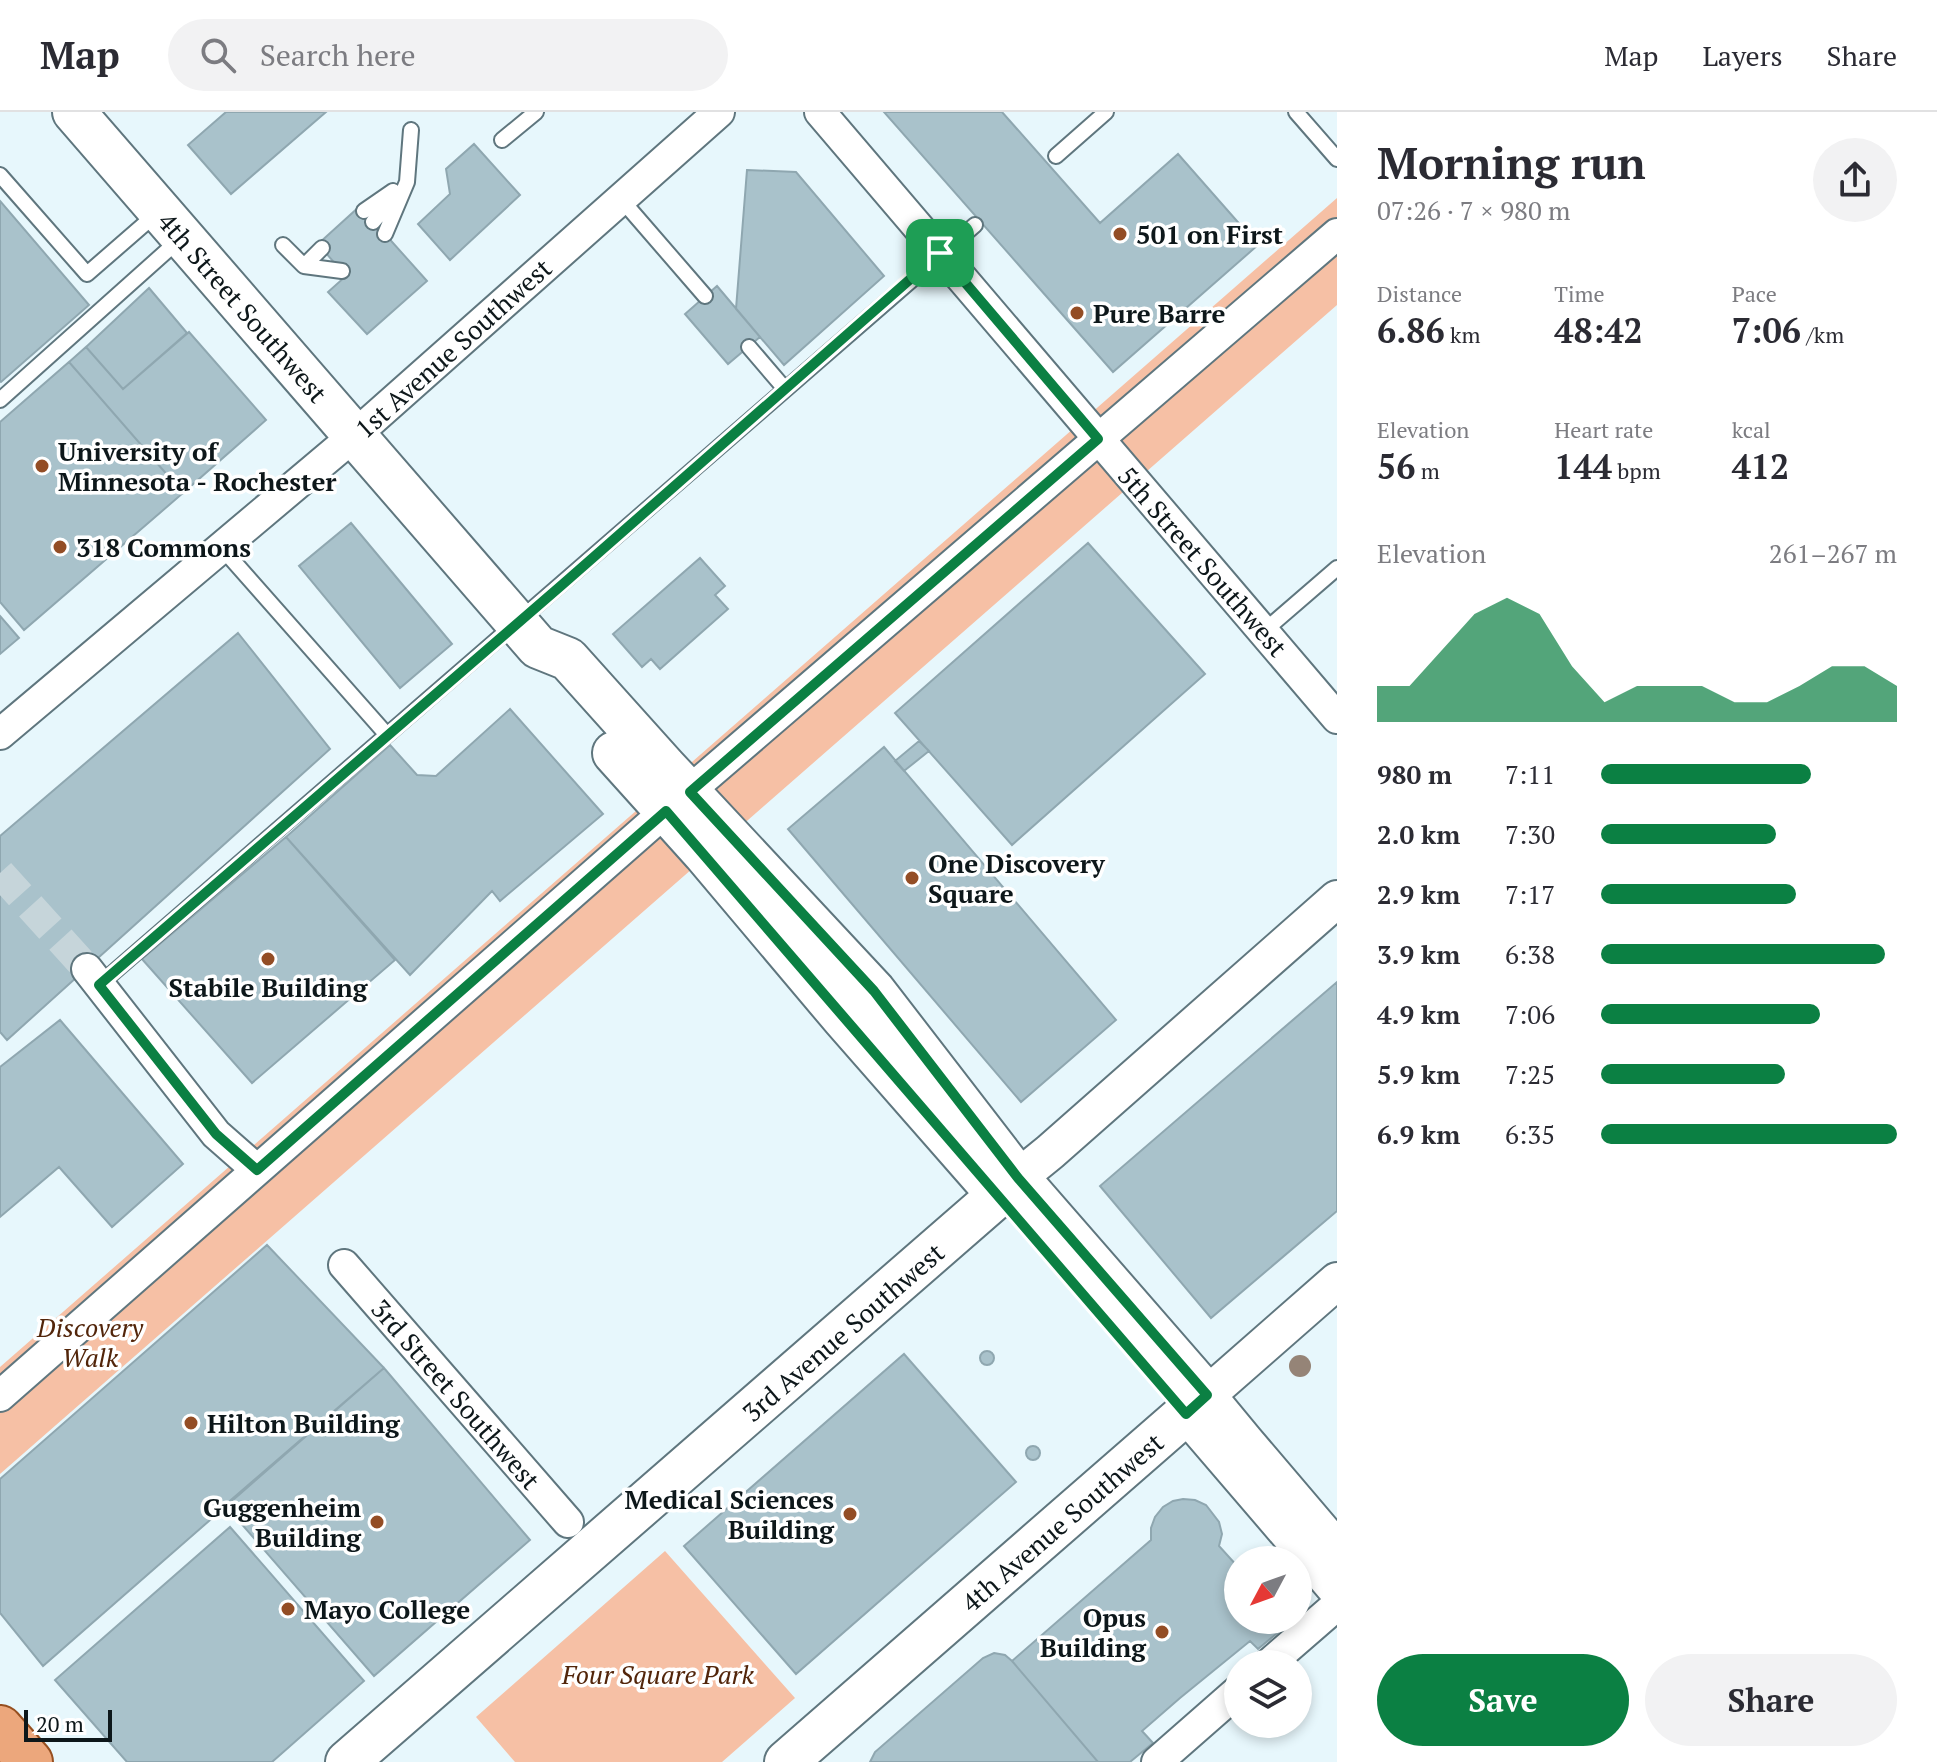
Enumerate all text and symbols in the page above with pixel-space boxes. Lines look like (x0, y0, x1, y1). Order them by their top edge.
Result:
search box (168, 19, 728, 91)
text: Map (40, 30, 120, 80)
icon: search (196, 33, 240, 77)
text: Search here (260, 35, 416, 75)
text: Map (1604, 37, 1658, 74)
text: Layers (1702, 37, 1783, 74)
text: Share (1827, 37, 1897, 74)
text: Morning run (1377, 133, 1646, 192)
button: share (1813, 138, 1897, 222)
text: 07:26 · 7 × 980 m (1377, 193, 1571, 227)
street label: 4th Street Southwest (151, 205, 335, 410)
place label: 501 on First (1136, 217, 1284, 251)
pin (906, 219, 974, 287)
marker: 501 on First (1111, 225, 1129, 243)
icon: arrive (918, 231, 962, 275)
street label: 1st Avenue Southwest (348, 251, 559, 445)
text: Distance (1377, 279, 1462, 308)
text: Time (1554, 279, 1605, 308)
text: Pace (1732, 279, 1777, 308)
place label: Pure Barre (1093, 296, 1226, 330)
marker: Pure Barre (1068, 304, 1086, 322)
text: 6.86 (1377, 308, 1445, 353)
text: 48:42 (1554, 308, 1643, 353)
text: 7:06 (1732, 308, 1801, 353)
text: km (1445, 320, 1480, 349)
text: /km (1801, 320, 1844, 349)
text: Elevation (1377, 415, 1469, 444)
text: Heart rate (1554, 415, 1653, 444)
text: kcal (1732, 415, 1771, 444)
place label: University of Minnesota - Rochester (58, 434, 337, 498)
text: 56 (1377, 444, 1415, 489)
text: 144 (1554, 444, 1612, 489)
text: 412 (1732, 444, 1789, 489)
text: m (1415, 456, 1440, 485)
text: bpm (1612, 456, 1661, 485)
marker: University of Minnesota - Rochester (33, 457, 51, 475)
street label: 5th Street Southwest (1111, 459, 1295, 664)
place label: 318 Commons (76, 530, 251, 564)
text: Elevation (1377, 536, 1486, 570)
text: 261–267 m (1769, 536, 1897, 570)
marker: 318 Commons (51, 538, 69, 556)
text: 980 m (1377, 757, 1452, 791)
text: 7:11 (1505, 757, 1555, 791)
text: 2.0 km (1377, 817, 1460, 851)
text: 7:30 (1505, 817, 1555, 851)
place label: One Discovery Square (928, 846, 1106, 910)
marker: One Discovery Square (903, 869, 921, 887)
text: 2.9 km (1377, 877, 1460, 911)
text: 7:17 (1505, 877, 1555, 911)
text: 3.9 km (1377, 937, 1460, 971)
text: 6:38 (1505, 937, 1555, 971)
marker: Stabile Building (259, 950, 277, 968)
place label: Stabile Building (169, 970, 369, 1004)
text: 4.9 km (1377, 997, 1460, 1031)
text: 7:06 (1505, 997, 1555, 1031)
text: 5.9 km (1377, 1057, 1460, 1091)
text: 7:25 (1505, 1057, 1555, 1091)
text: 6.9 km (1377, 1117, 1460, 1151)
text: 6:35 (1505, 1117, 1555, 1151)
street label: 3rd Avenue Southwest (735, 1235, 951, 1429)
street label: 3rd Street Southwest (364, 1292, 548, 1496)
park label: Discovery Walk (36, 1310, 144, 1374)
place label: Hilton Building (207, 1406, 401, 1440)
marker: Hilton Building (182, 1414, 200, 1432)
street label: 4th Avenue Southwest (954, 1425, 1170, 1619)
place label: Medical Sciences Building (625, 1482, 835, 1546)
place label: Guggenheim Building (203, 1490, 362, 1554)
marker: Medical Sciences Building (841, 1505, 859, 1523)
marker: Guggenheim Building (368, 1513, 386, 1531)
north arrow (1224, 1546, 1312, 1634)
map controls (1224, 1546, 1312, 1738)
place label: Mayo College (304, 1592, 470, 1626)
marker: Mayo College (279, 1600, 297, 1618)
place label: Opus Building (1040, 1600, 1147, 1664)
marker: Opus Building (1153, 1623, 1171, 1641)
button: layers (1224, 1650, 1312, 1738)
button: Save (1377, 1654, 1629, 1746)
button: Share (1645, 1654, 1897, 1746)
park label: Four Square Park (561, 1657, 755, 1691)
scale bar (24, 1706, 112, 1742)
text: 20 m (36, 1709, 84, 1738)

